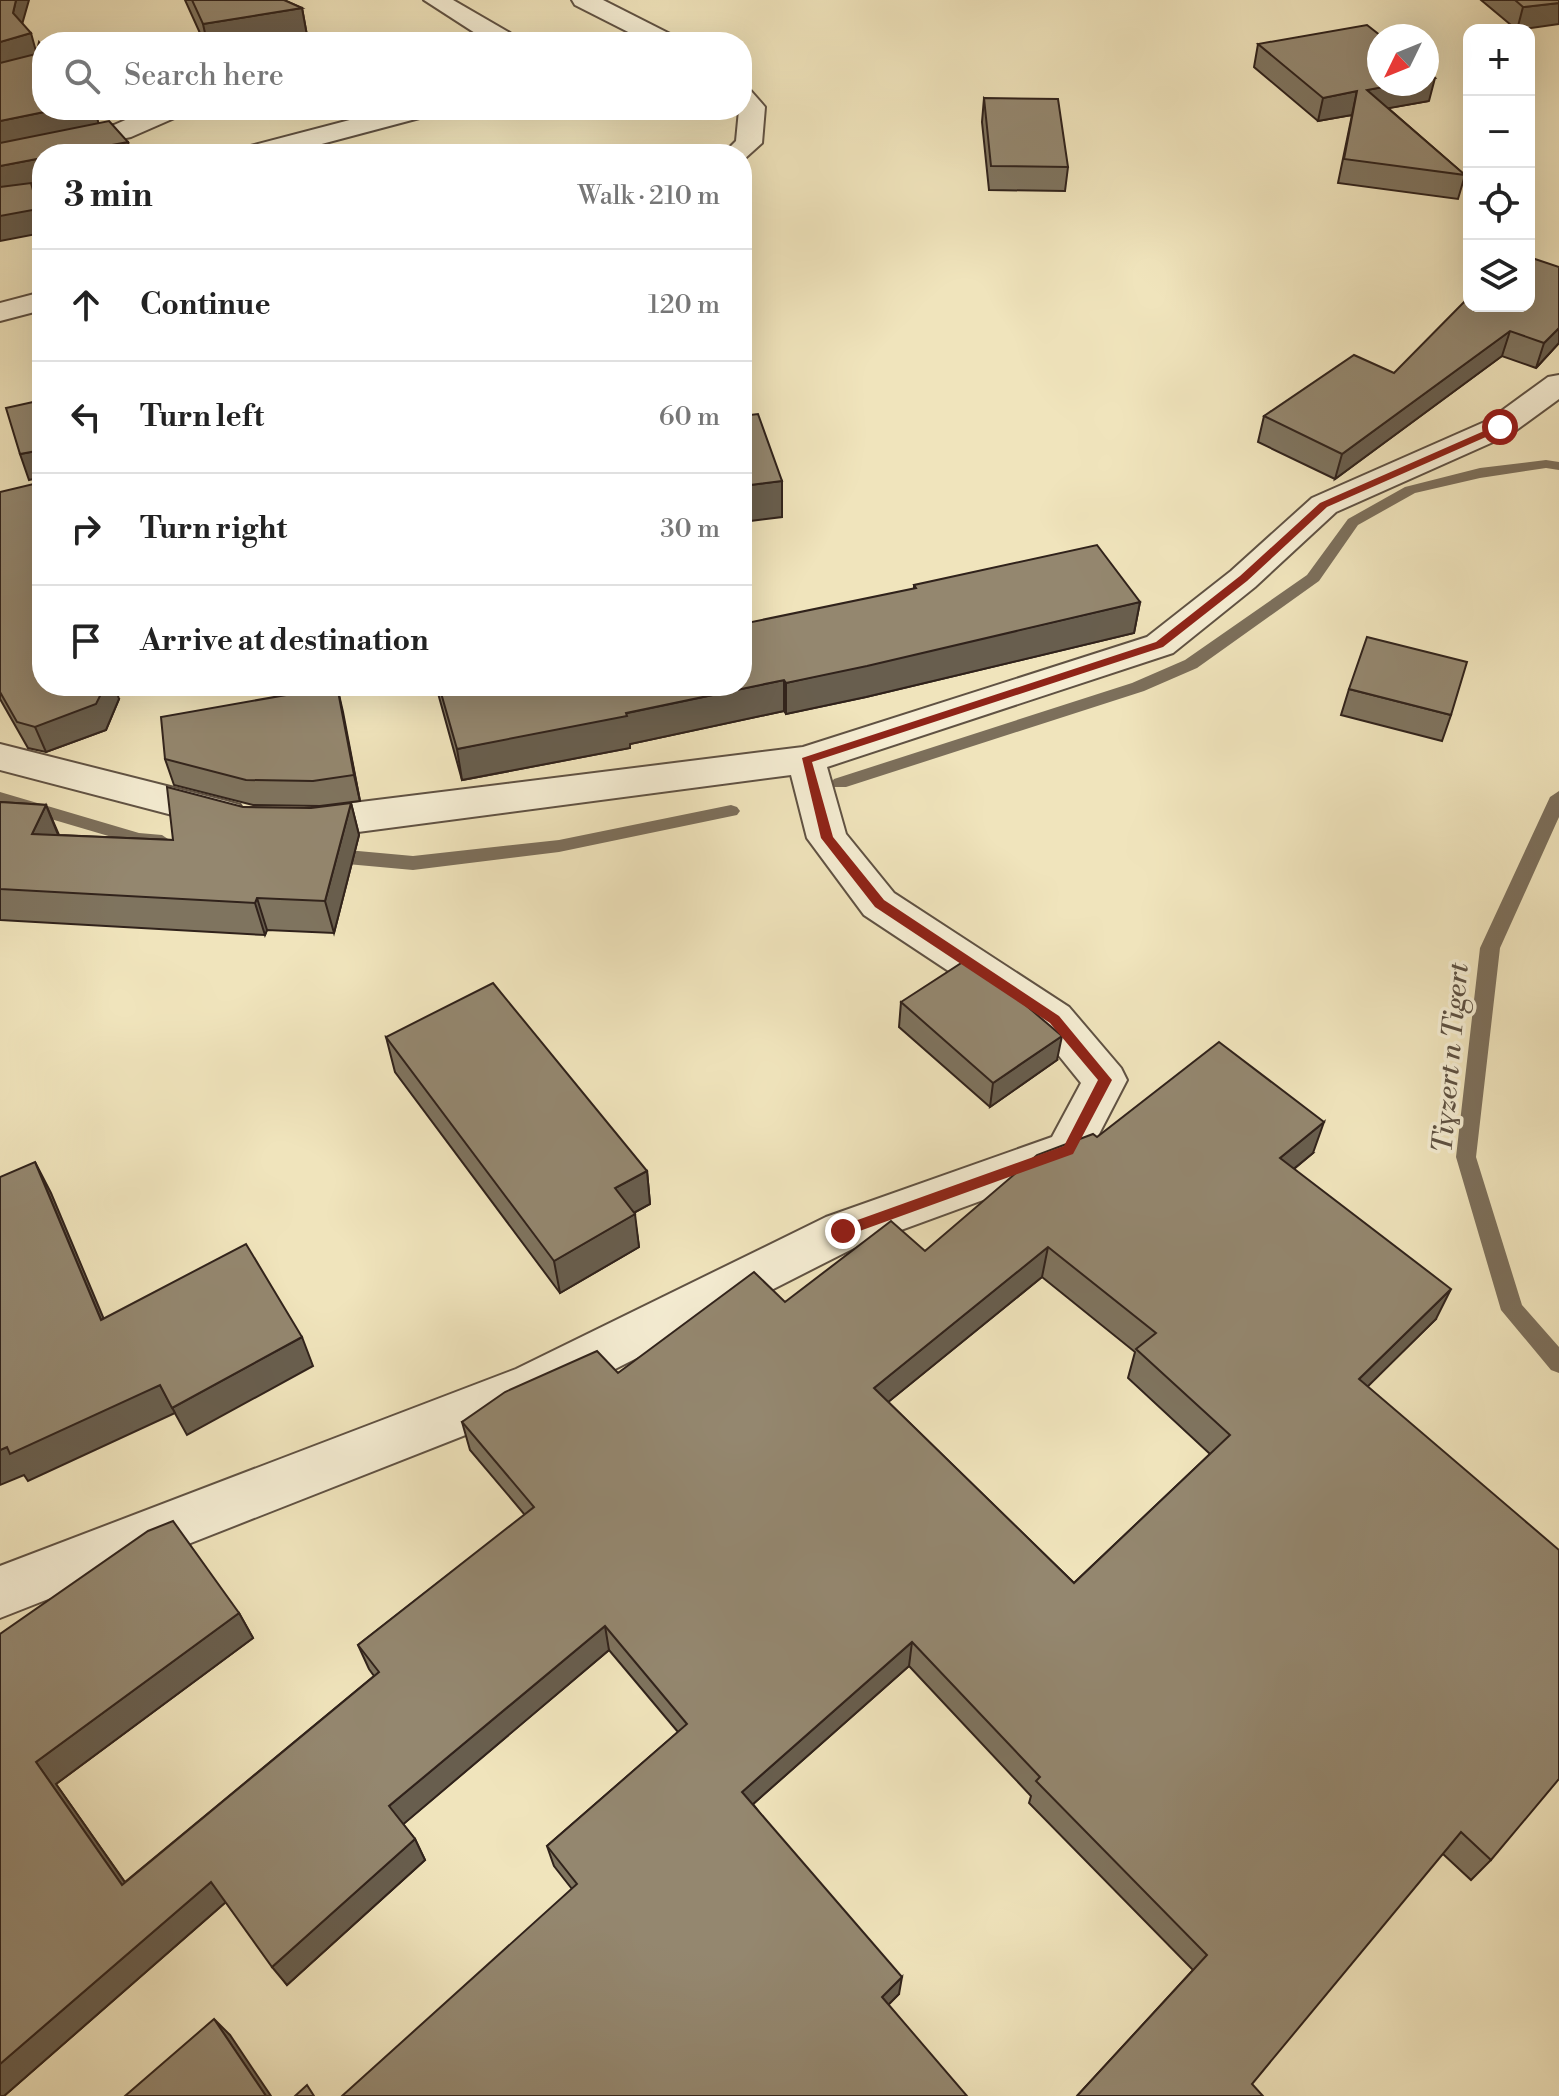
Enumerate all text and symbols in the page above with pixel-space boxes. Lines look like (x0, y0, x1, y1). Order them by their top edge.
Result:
north arrow (1367, 24, 1439, 96)
map controls (1463, 24, 1535, 312)
button: + (1463, 24, 1535, 96)
search box (32, 32, 752, 120)
icon: search (60, 54, 104, 98)
text: Search here (124, 57, 284, 95)
button: − (1463, 96, 1535, 168)
button: locate (1463, 168, 1535, 240)
text: 3 min (64, 175, 153, 217)
text: Walk · 210 m (578, 180, 720, 212)
button: layers (1463, 240, 1535, 312)
icon: ahead (64, 283, 108, 327)
text: Continue (140, 286, 271, 324)
text: 120 m (648, 289, 720, 321)
icon: left (64, 395, 108, 439)
text: Turn left (140, 398, 264, 436)
text: 60 m (659, 401, 720, 433)
route start (1482, 409, 1518, 445)
icon: right (64, 507, 108, 551)
text: Turn right (140, 510, 287, 548)
text: 30 m (660, 513, 720, 545)
icon: arrive (64, 619, 108, 663)
text: Arrive at destination (140, 622, 429, 660)
water label: Tiɣzert n Tigert (1425, 961, 1477, 1154)
route end (825, 1213, 861, 1249)

